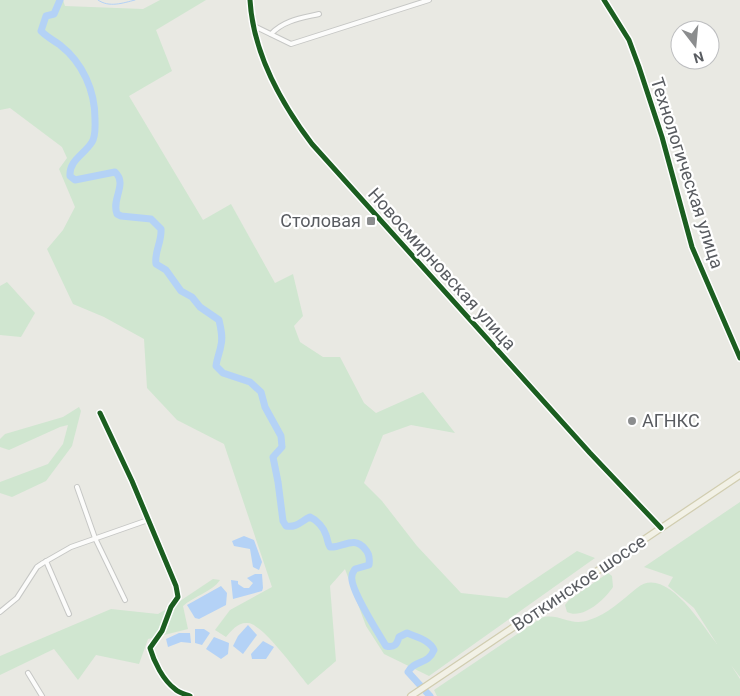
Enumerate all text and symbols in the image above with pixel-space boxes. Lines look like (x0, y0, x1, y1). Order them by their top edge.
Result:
north arrow (670, 20, 720, 70)
text: N (692, 48, 706, 67)
street label: Технологическая улица (647, 75, 728, 271)
street label: Новосмирновская улица (364, 183, 521, 354)
place label: Столовая (280, 210, 361, 231)
marker: Столовая (365, 215, 377, 227)
place label: АГНКС (642, 410, 700, 431)
marker: АГНКС (626, 415, 638, 427)
street label: Воткинское шоссе (508, 530, 650, 635)

